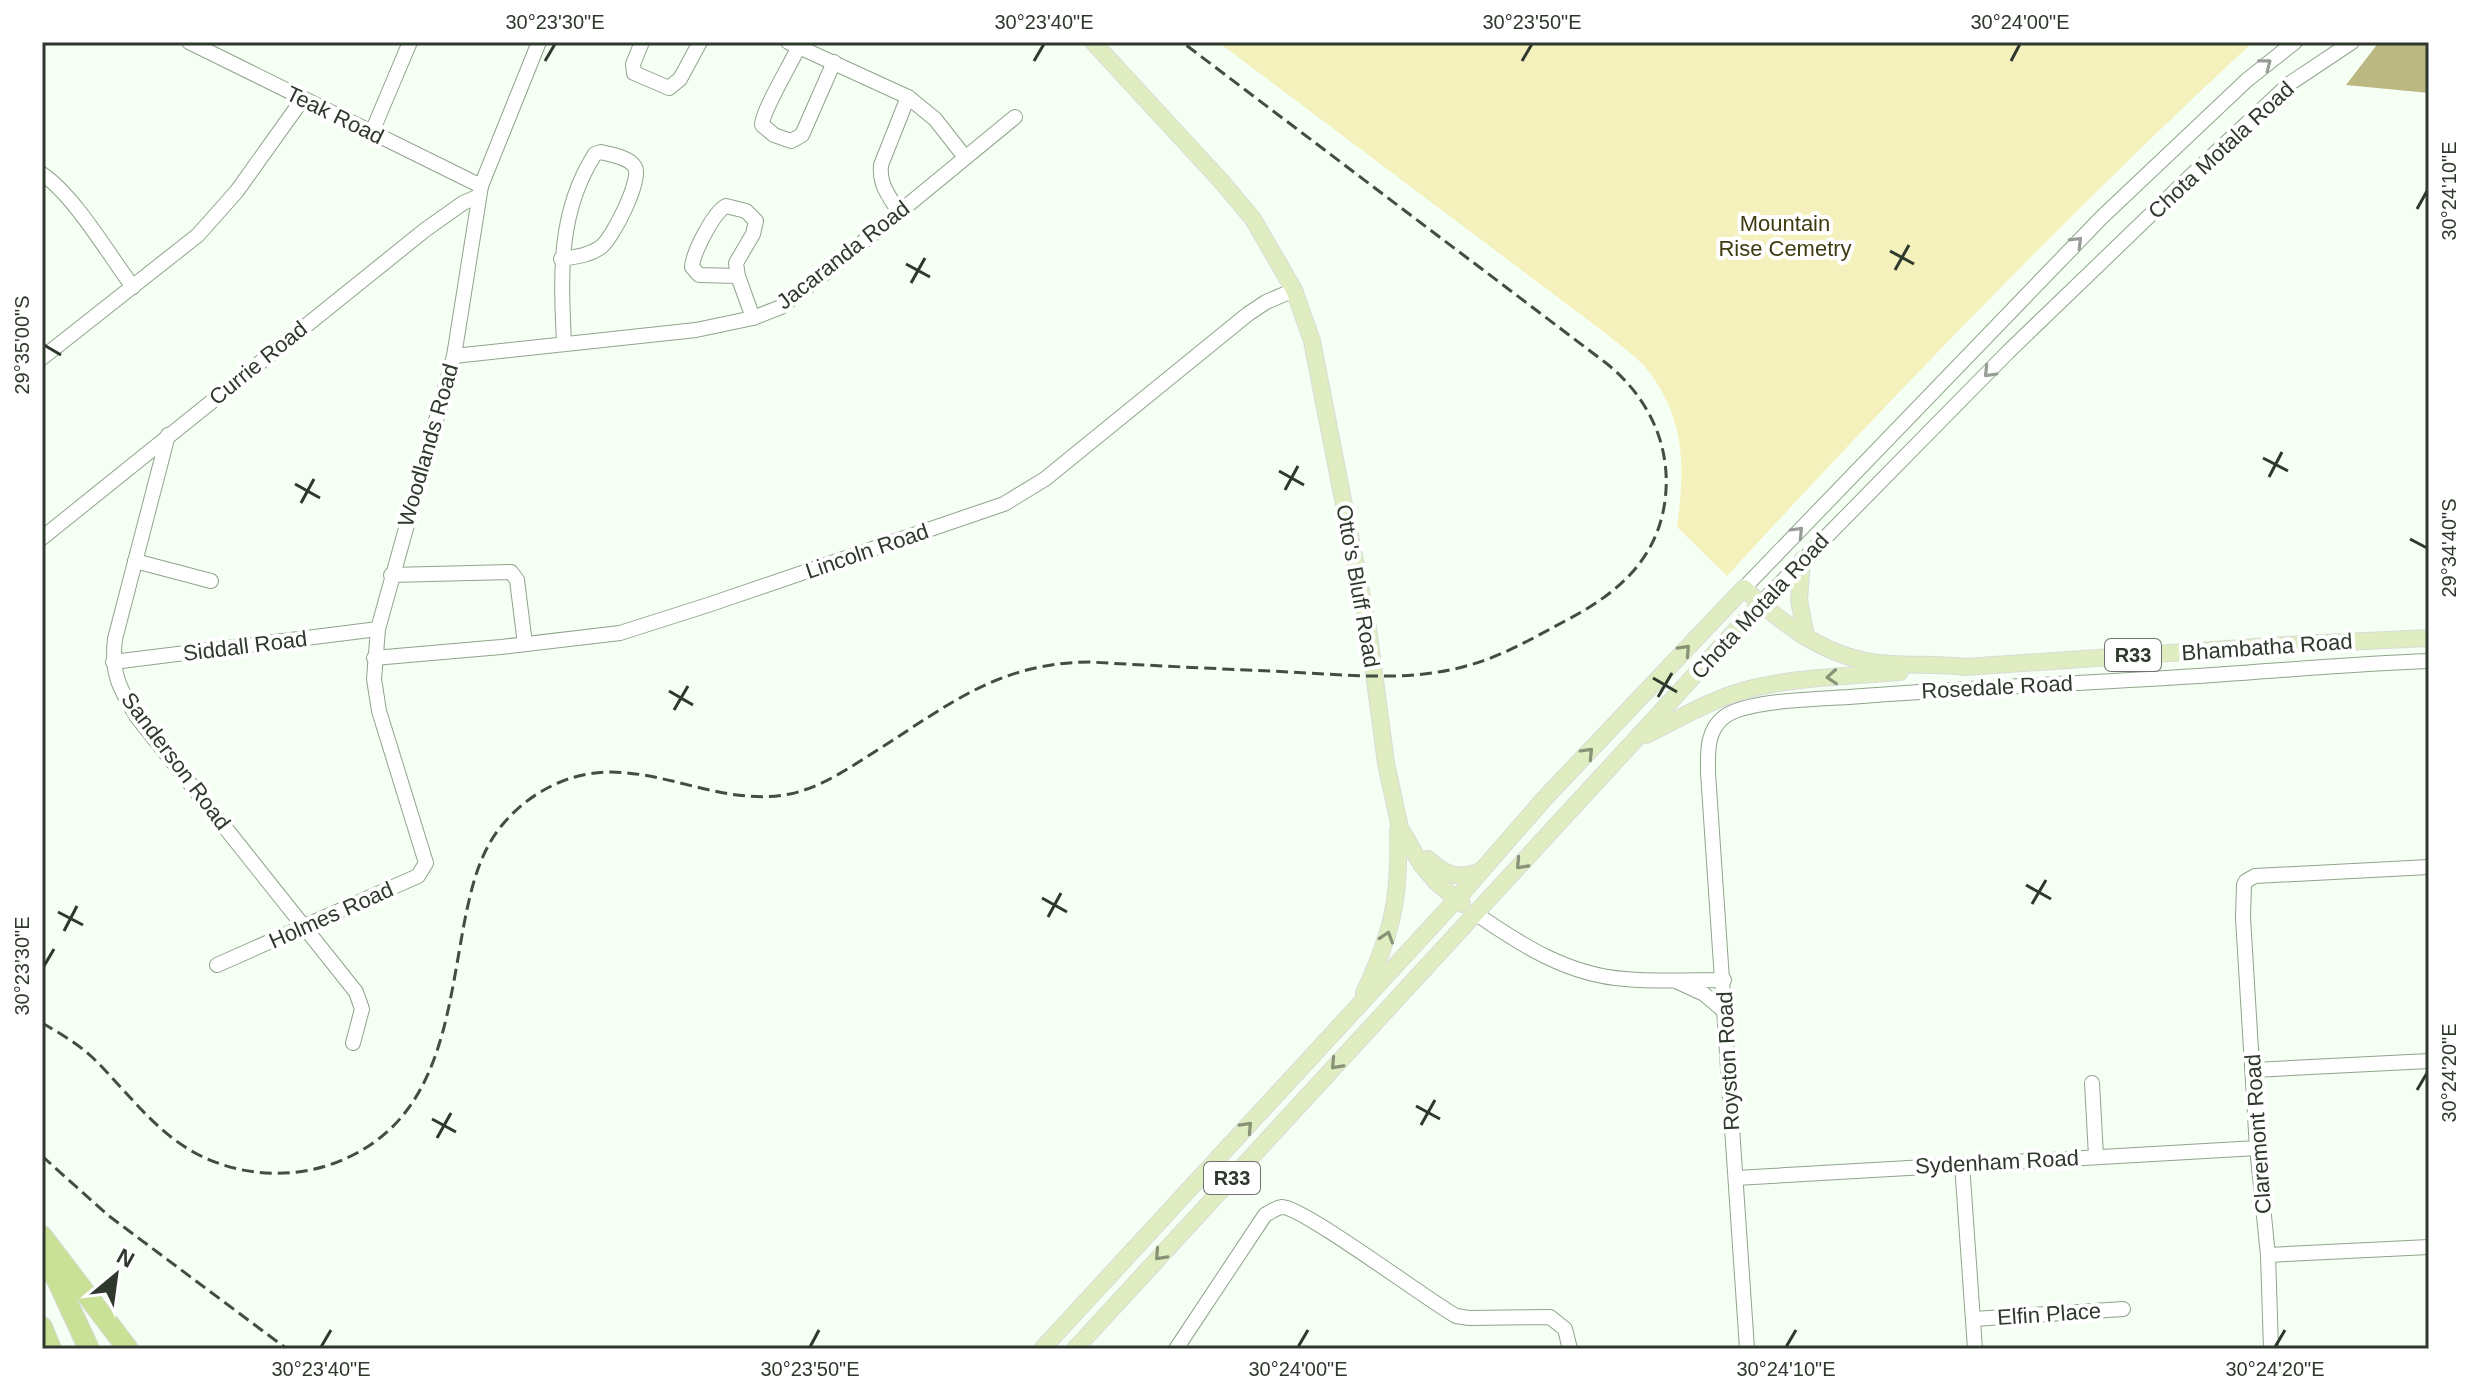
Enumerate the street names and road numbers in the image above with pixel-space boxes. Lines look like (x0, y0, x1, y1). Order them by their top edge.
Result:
street label: Chota Motala Road (2143, 76, 2299, 224)
street label: Teak Road (282, 81, 388, 149)
street label: Jacaranda Road (772, 195, 914, 315)
street label: Currie Road (204, 316, 312, 410)
street label: Woodlands Road (393, 361, 463, 529)
street label: Otto's Bluff Road (1331, 502, 1385, 670)
street label: Lincoln Road (802, 518, 932, 584)
street label: Chota Motala Road (1686, 528, 1834, 684)
street label: Siddall Road (182, 626, 308, 666)
street label: Bhambatha Road (2181, 629, 2353, 665)
road number: R33 (2105, 639, 2161, 671)
street label: Rosedale Road (1921, 671, 2073, 703)
street label: Sanderson Road (116, 688, 236, 834)
street label: Holmes Road (265, 876, 397, 954)
street label: Royston Road (1712, 991, 1744, 1131)
street label: Claremont Road (2240, 1053, 2276, 1215)
street label: Sydenham Road (1915, 1145, 2079, 1179)
road number: R33 (1204, 1162, 1260, 1194)
street label: Elfin Place (1996, 1298, 2102, 1330)

